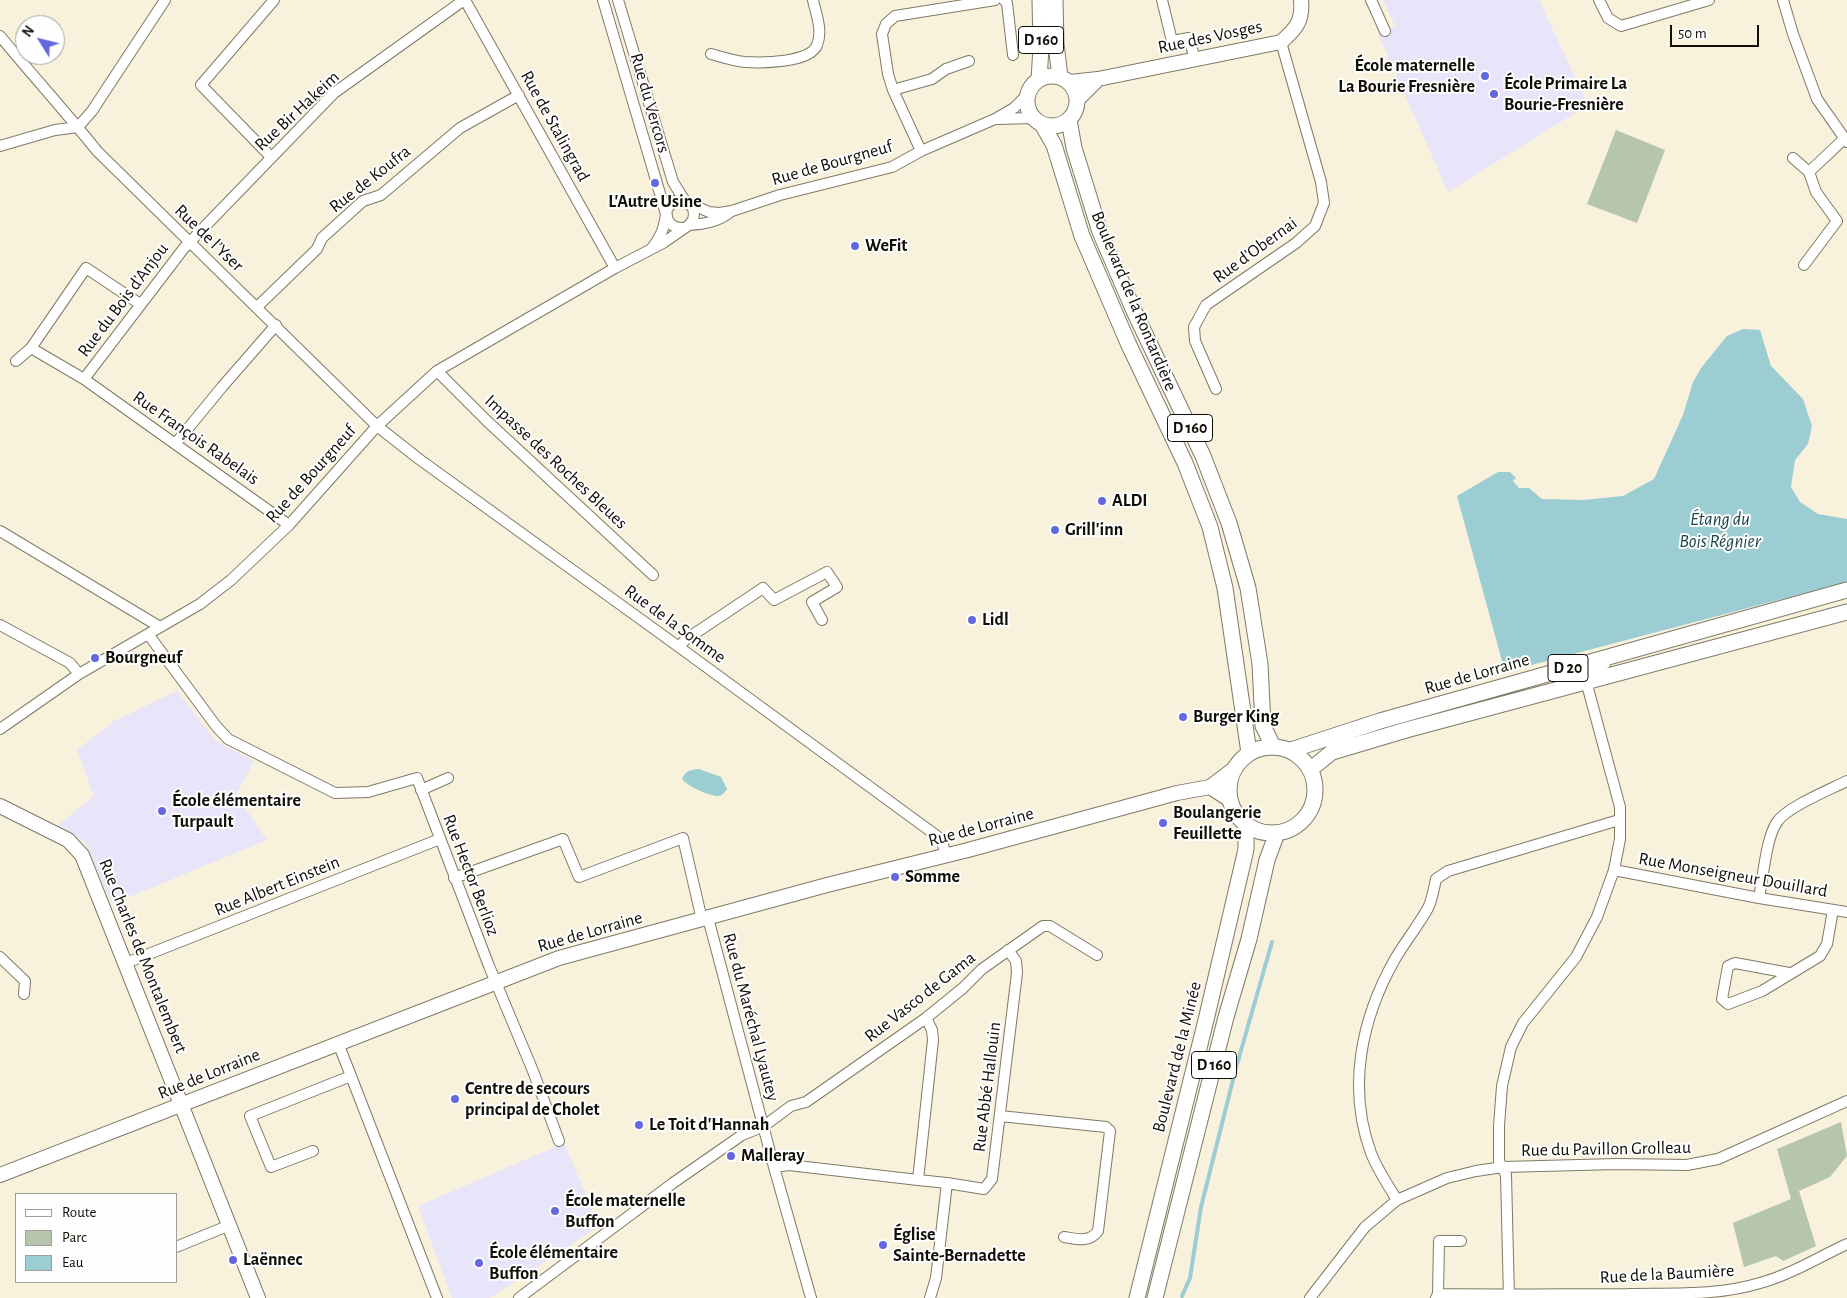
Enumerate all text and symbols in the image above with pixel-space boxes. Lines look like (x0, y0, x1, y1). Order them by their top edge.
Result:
north arrow (15, 15, 65, 65)
street label: Rue des Vosges (1156, 15, 1264, 59)
scale bar (1672, 15, 1761, 47)
text: N (20, 24, 37, 40)
road number: D 160 (1018, 26, 1064, 54)
text: 50 m (1678, 26, 1707, 41)
street label: Rue du Vercors (625, 50, 675, 156)
place label: École maternelle La Bourie Fresnière (1338, 55, 1475, 98)
street label: Rue Bir Hakeim (250, 66, 344, 156)
street label: Rue de Stalingrad (516, 67, 594, 185)
marker: École maternelle La Bourie Fresnière (1479, 70, 1491, 82)
place label: École Primaire La Bourie-Fresnière (1504, 73, 1627, 116)
marker: École Primaire La Bourie-Fresnière (1488, 88, 1500, 100)
street label: Rue de Bourgneuf (769, 135, 895, 191)
street label: Rue de Koufra (325, 141, 415, 217)
marker: L'Autre Usine (649, 177, 661, 189)
place label: L'Autre Usine (608, 191, 702, 213)
street label: Rue de l’Yser (170, 200, 248, 276)
street label: Boulevard de la Rontardière (1086, 208, 1182, 394)
street label: Rue d’Obernai (1209, 212, 1301, 288)
place label: WeFit (865, 235, 907, 257)
street label: Rue du Bois d’Anjou (73, 239, 173, 361)
marker: WeFit (849, 240, 861, 252)
street label: Rue François Rabelais (129, 386, 263, 490)
street label: Impasse des Roches Bleues (480, 390, 632, 534)
road number: D 160 (1168, 414, 1212, 442)
street label: Rue de Bourgneuf (261, 420, 361, 528)
place label: ALDI (1112, 490, 1148, 512)
marker: ALDI (1096, 495, 1108, 507)
water label: Étang du Bois Régnier (1679, 508, 1761, 552)
place label: Grill'inn (1065, 519, 1123, 541)
marker: Grill'inn (1049, 524, 1061, 536)
street label: Rue de la Somme (620, 580, 730, 668)
place label: Lidl (982, 609, 1009, 631)
marker: Lidl (966, 614, 978, 626)
place label: Bourgneuf (105, 647, 182, 669)
street label: Rue de Lorraine (1422, 649, 1532, 699)
marker: Bourgneuf (89, 652, 101, 664)
road number: D 20 (1548, 654, 1588, 681)
place label: Burger King (1193, 706, 1279, 728)
marker: Burger King (1177, 711, 1189, 723)
place label: École élémentaire Turpault (172, 790, 301, 832)
place label: Boulangerie Feuillette (1173, 802, 1261, 844)
street label: Rue de Lorraine (926, 803, 1036, 851)
marker: École élémentaire Turpault (156, 805, 168, 817)
street label: Rue Hector Berlioz (438, 811, 504, 939)
marker: Boulangerie Feuillette (1157, 817, 1169, 829)
street label: Rue Monseigneur Douillard (1637, 848, 1829, 902)
street label: Rue Albert Einstein (211, 851, 343, 921)
street label: Rue Charles de Montalembert (94, 856, 192, 1056)
place label: Somme (905, 866, 960, 888)
marker: Somme (889, 871, 901, 883)
street label: Rue de Lorraine (535, 907, 645, 957)
street label: Rue du Maréchal Lyautey (718, 931, 784, 1103)
street label: Rue Vasco de Gama (860, 947, 980, 1047)
street label: Boulevard de la Minée (1148, 979, 1206, 1135)
street label: Rue Abbé Hallouin (968, 1021, 1006, 1153)
street label: Rue de Lorraine (155, 1044, 263, 1104)
road number: D 160 (1192, 1052, 1236, 1078)
place label: Centre de secours principal de Cholet (465, 1078, 600, 1120)
marker: Centre de secours principal de Cholet (449, 1093, 461, 1105)
place label: Le Toit d'Hannah (649, 1114, 769, 1136)
marker: Le Toit d'Hannah (633, 1119, 645, 1131)
street label: Rue du Pavillon Grolleau (1521, 1137, 1691, 1161)
place label: Malleray (741, 1145, 804, 1167)
marker: Malleray (725, 1150, 737, 1162)
place label: École maternelle Buffon (565, 1190, 685, 1232)
legend (15, 1193, 178, 1283)
text: Route (62, 1205, 96, 1220)
marker: École maternelle Buffon (549, 1205, 561, 1217)
place label: Église Sainte-Bernadette (893, 1224, 1026, 1266)
text: Parc (62, 1230, 87, 1245)
marker: Église Sainte-Bernadette (877, 1239, 889, 1251)
place label: École élémentaire Buffon (489, 1242, 618, 1284)
place label: Laënnec (243, 1249, 302, 1271)
marker: Laënnec (227, 1254, 239, 1266)
text: Eau (62, 1255, 84, 1270)
marker: École élémentaire Buffon (473, 1257, 485, 1269)
street label: Rue de la Baumière (1599, 1260, 1735, 1288)

